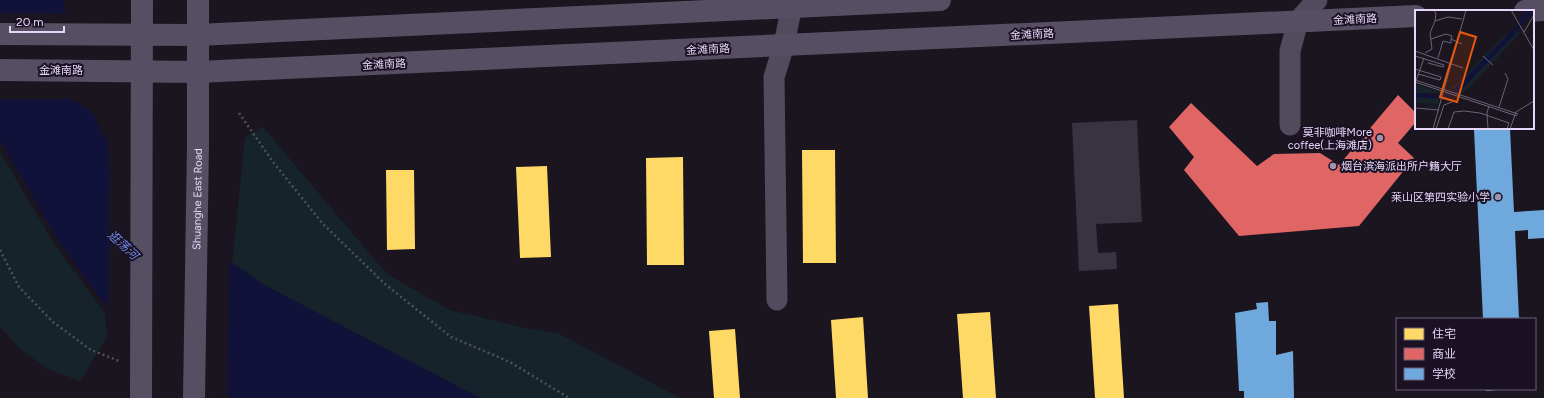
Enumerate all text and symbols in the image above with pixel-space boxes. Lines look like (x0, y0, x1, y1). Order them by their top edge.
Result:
scale bar (10, 8, 64, 34)
inset map (1415, 10, 1534, 129)
street label: 金滩南路 (1333, 12, 1377, 27)
text: 20 m (16, 15, 44, 29)
street label: 金滩南路 (1010, 27, 1054, 42)
street label: 金滩南路 (686, 42, 730, 57)
street label: 金滩南路 (362, 57, 406, 72)
street label: 金滩南路 (39, 64, 83, 77)
place label: 莫非咖啡More coffee(上海滩店) (1288, 126, 1372, 152)
marker: 莫非咖啡More coffee(上海滩店) (1375, 133, 1385, 143)
street label: Shuanghe East Road (190, 148, 205, 250)
place label: 烟台滨海派出所户籍大厅 (1341, 160, 1462, 173)
marker: 烟台滨海派出所户籍大厅 (1328, 161, 1338, 171)
place label: 莱山区第四实验小学 (1391, 191, 1490, 204)
marker: 莱山区第四实验小学 (1493, 192, 1503, 202)
water label: 逛荡河 (105, 228, 142, 264)
legend (1396, 318, 1536, 390)
text: 住宅 (1432, 327, 1456, 341)
text: 商业 (1432, 347, 1456, 361)
text: 学校 (1432, 367, 1456, 381)

